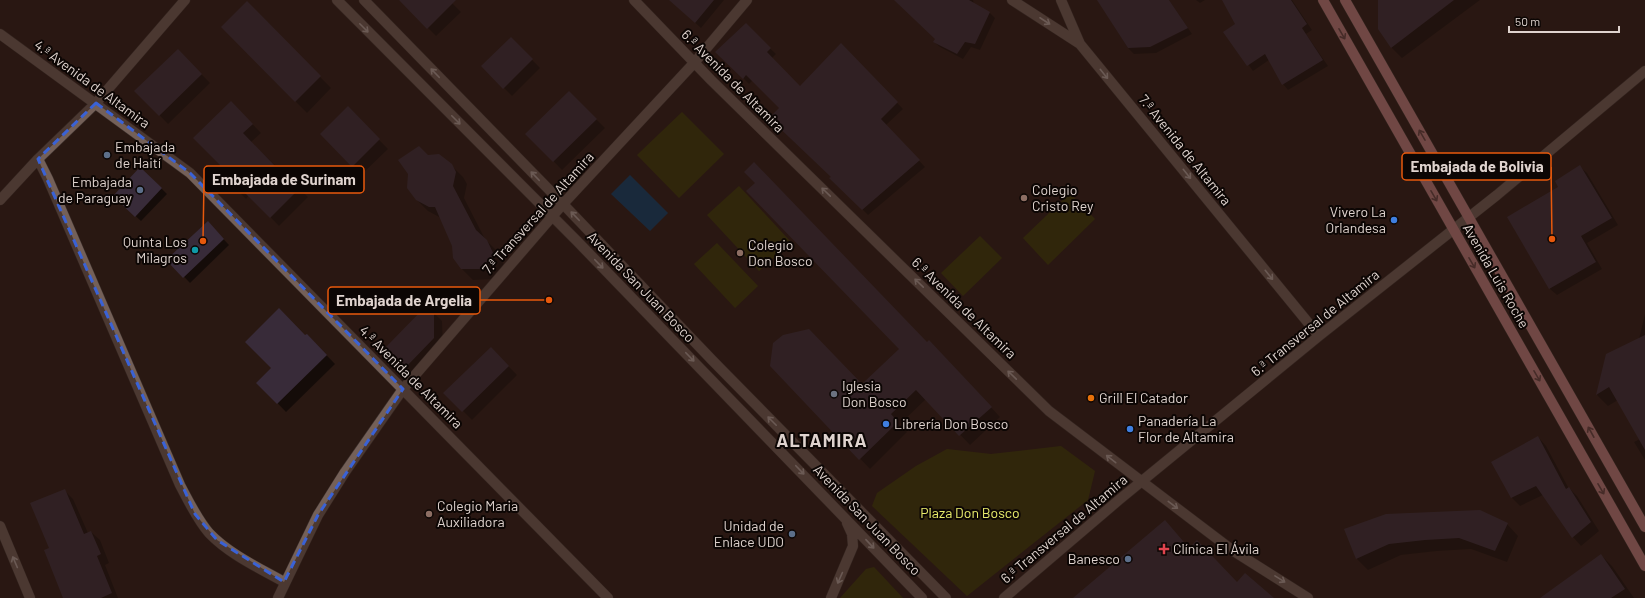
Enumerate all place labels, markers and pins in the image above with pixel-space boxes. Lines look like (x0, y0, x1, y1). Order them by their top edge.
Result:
place label: Embajada de Haití (115, 138, 175, 171)
marker: Embajada de Haití (102, 150, 112, 160)
callout: Embajada de Bolivia (1402, 153, 1551, 180)
callout: Embajada de Surinam (204, 166, 364, 193)
place label: Embajada de Paraguay (58, 173, 133, 206)
place label: Colegio Cristo Rey (1032, 181, 1094, 214)
marker: Embajada de Paraguay (135, 185, 145, 195)
marker: Colegio Cristo Rey (1019, 193, 1029, 203)
place label: Vivero La Orlandesa (1326, 203, 1386, 236)
marker: Vivero La Orlandesa (1389, 215, 1399, 225)
place label: Quinta Los Milagros (123, 233, 187, 266)
place label: Colegio Don Bosco (748, 236, 813, 269)
marker: Quinta Los Milagros (190, 245, 200, 255)
marker: Colegio Don Bosco (735, 248, 745, 258)
callout: Embajada de Argelia (328, 287, 480, 314)
place label: Iglesia Don Bosco (842, 377, 907, 410)
marker: Iglesia Don Bosco (829, 389, 839, 399)
place label: Grill El Catador (1099, 389, 1188, 406)
marker: Grill El Catador (1086, 393, 1096, 403)
place label: Panadería La Flor de Altamira (1138, 412, 1234, 445)
place label: Librería Don Bosco (894, 415, 1008, 432)
marker: Librería Don Bosco (881, 419, 891, 429)
marker: Panadería La Flor de Altamira (1125, 424, 1135, 434)
place label: Colegio Maria Auxiliadora (437, 497, 518, 530)
marker: Colegio Maria Auxiliadora (424, 509, 434, 519)
place label: Unidad de Enlace UDO (714, 517, 784, 550)
marker: Unidad de Enlace UDO (787, 529, 797, 539)
place label: Clínica El Ávila (1173, 540, 1259, 557)
marker: Clínica El Ávila (1158, 543, 1170, 555)
place label: Banesco (1068, 550, 1120, 567)
marker: Banesco (1123, 554, 1133, 564)

